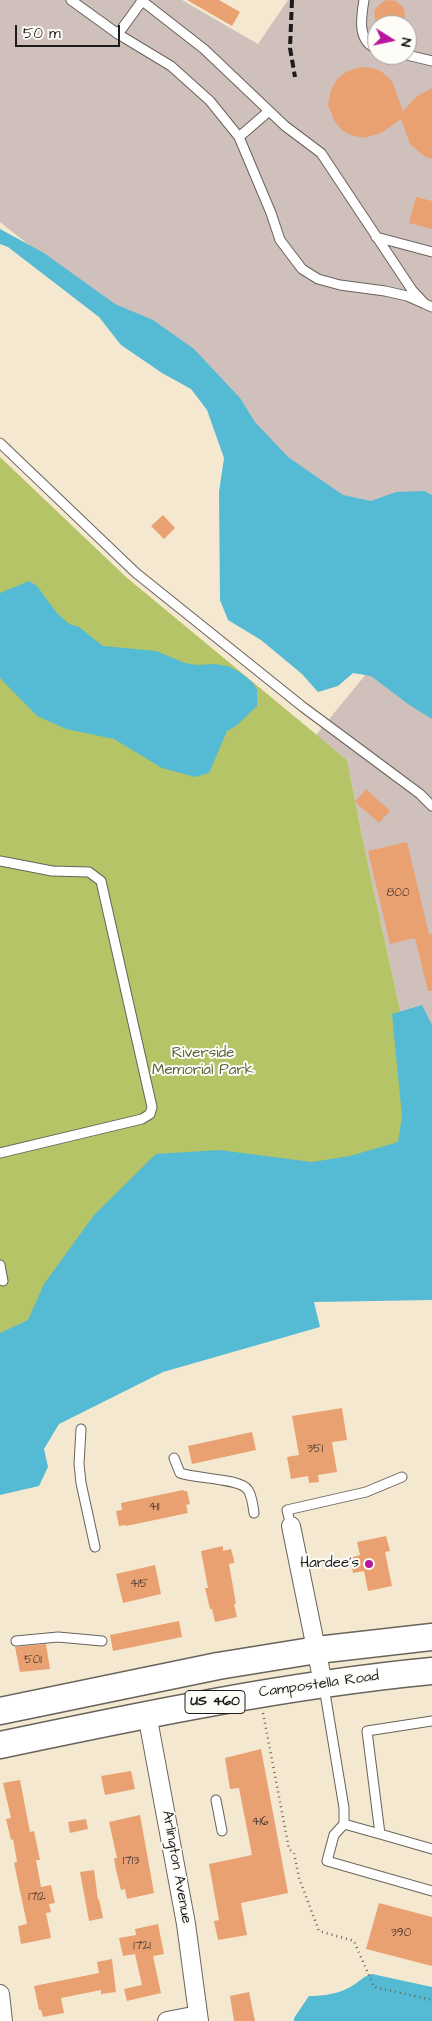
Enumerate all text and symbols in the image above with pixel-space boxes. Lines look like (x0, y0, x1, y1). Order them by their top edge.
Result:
scale bar (18, 15, 122, 47)
north arrow (367, 15, 417, 65)
text: 50 m (23, 23, 61, 44)
text: N (395, 36, 416, 48)
house number: 800 (387, 886, 409, 900)
park label: Riverside Memorial Park (152, 1045, 254, 1080)
house number: 351 (307, 1442, 323, 1456)
house number: 411 (148, 1500, 160, 1514)
place label: Hardee's (300, 1555, 359, 1573)
marker: Hardee's (363, 1558, 375, 1570)
house number: 415 (130, 1577, 148, 1591)
house number: 501 (24, 1653, 42, 1667)
street label: Campostella Road (258, 1668, 380, 1702)
road number: US 460 (185, 1690, 245, 1714)
street label: Arlington Avenue (157, 1809, 195, 1925)
house number: 416 (251, 1815, 269, 1829)
house number: 1713 (123, 1854, 139, 1868)
house number: 1712 (28, 1890, 46, 1904)
house number: 390 (391, 1926, 411, 1940)
house number: 1721 (133, 1939, 151, 1953)

